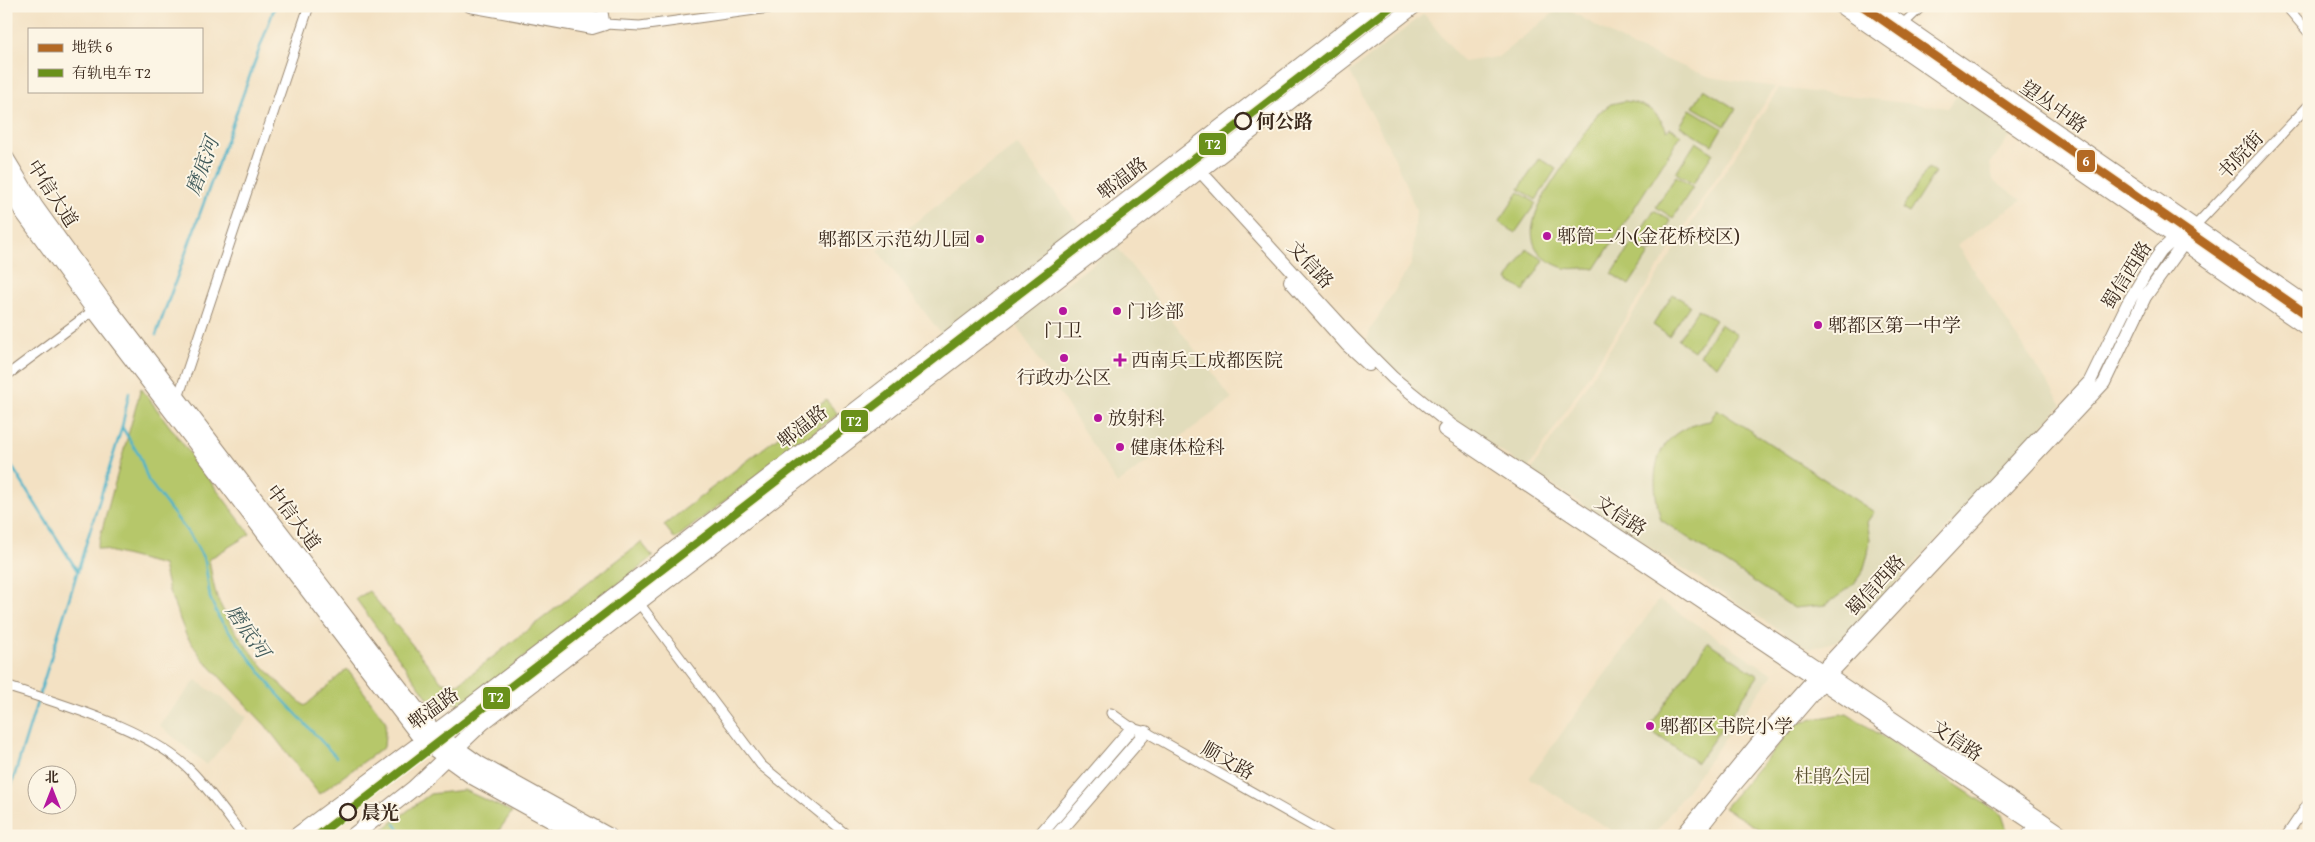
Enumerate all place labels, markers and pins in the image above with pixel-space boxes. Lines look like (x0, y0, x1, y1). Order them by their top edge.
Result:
place label: 何公路 (1256, 107, 1313, 135)
marker: 何公路 (1234, 112, 1252, 130)
place label: 郫筒二小(金花桥校区) (1557, 222, 1740, 250)
place label: 郫都区示范幼儿园 (818, 225, 970, 253)
marker: 郫筒二小(金花桥校区) (1541, 230, 1553, 242)
marker: 郫都区示范幼儿园 (974, 233, 986, 245)
place label: 门诊部 (1127, 297, 1184, 325)
marker: 门卫 (1057, 305, 1069, 317)
marker: 门诊部 (1111, 305, 1123, 317)
place label: 郫都区第一中学 (1828, 311, 1961, 339)
place label: 门卫 (1044, 316, 1082, 344)
marker: 郫都区第一中学 (1812, 319, 1824, 331)
place label: 西南兵工成都医院 (1131, 346, 1283, 374)
marker: 行政办公区 (1058, 352, 1070, 364)
marker: 西南兵工成都医院 (1113, 353, 1127, 367)
place label: 行政办公区 (1016, 363, 1112, 391)
place label: 放射科 (1108, 404, 1165, 432)
marker: 放射科 (1092, 412, 1104, 424)
place label: 健康体检科 (1130, 433, 1225, 461)
marker: 健康体检科 (1114, 441, 1126, 453)
place label: 郫都区书院小学 (1660, 712, 1793, 740)
marker: 郫都区书院小学 (1644, 720, 1656, 732)
place label: 晨光 (361, 798, 399, 826)
marker: 晨光 (339, 803, 357, 821)

